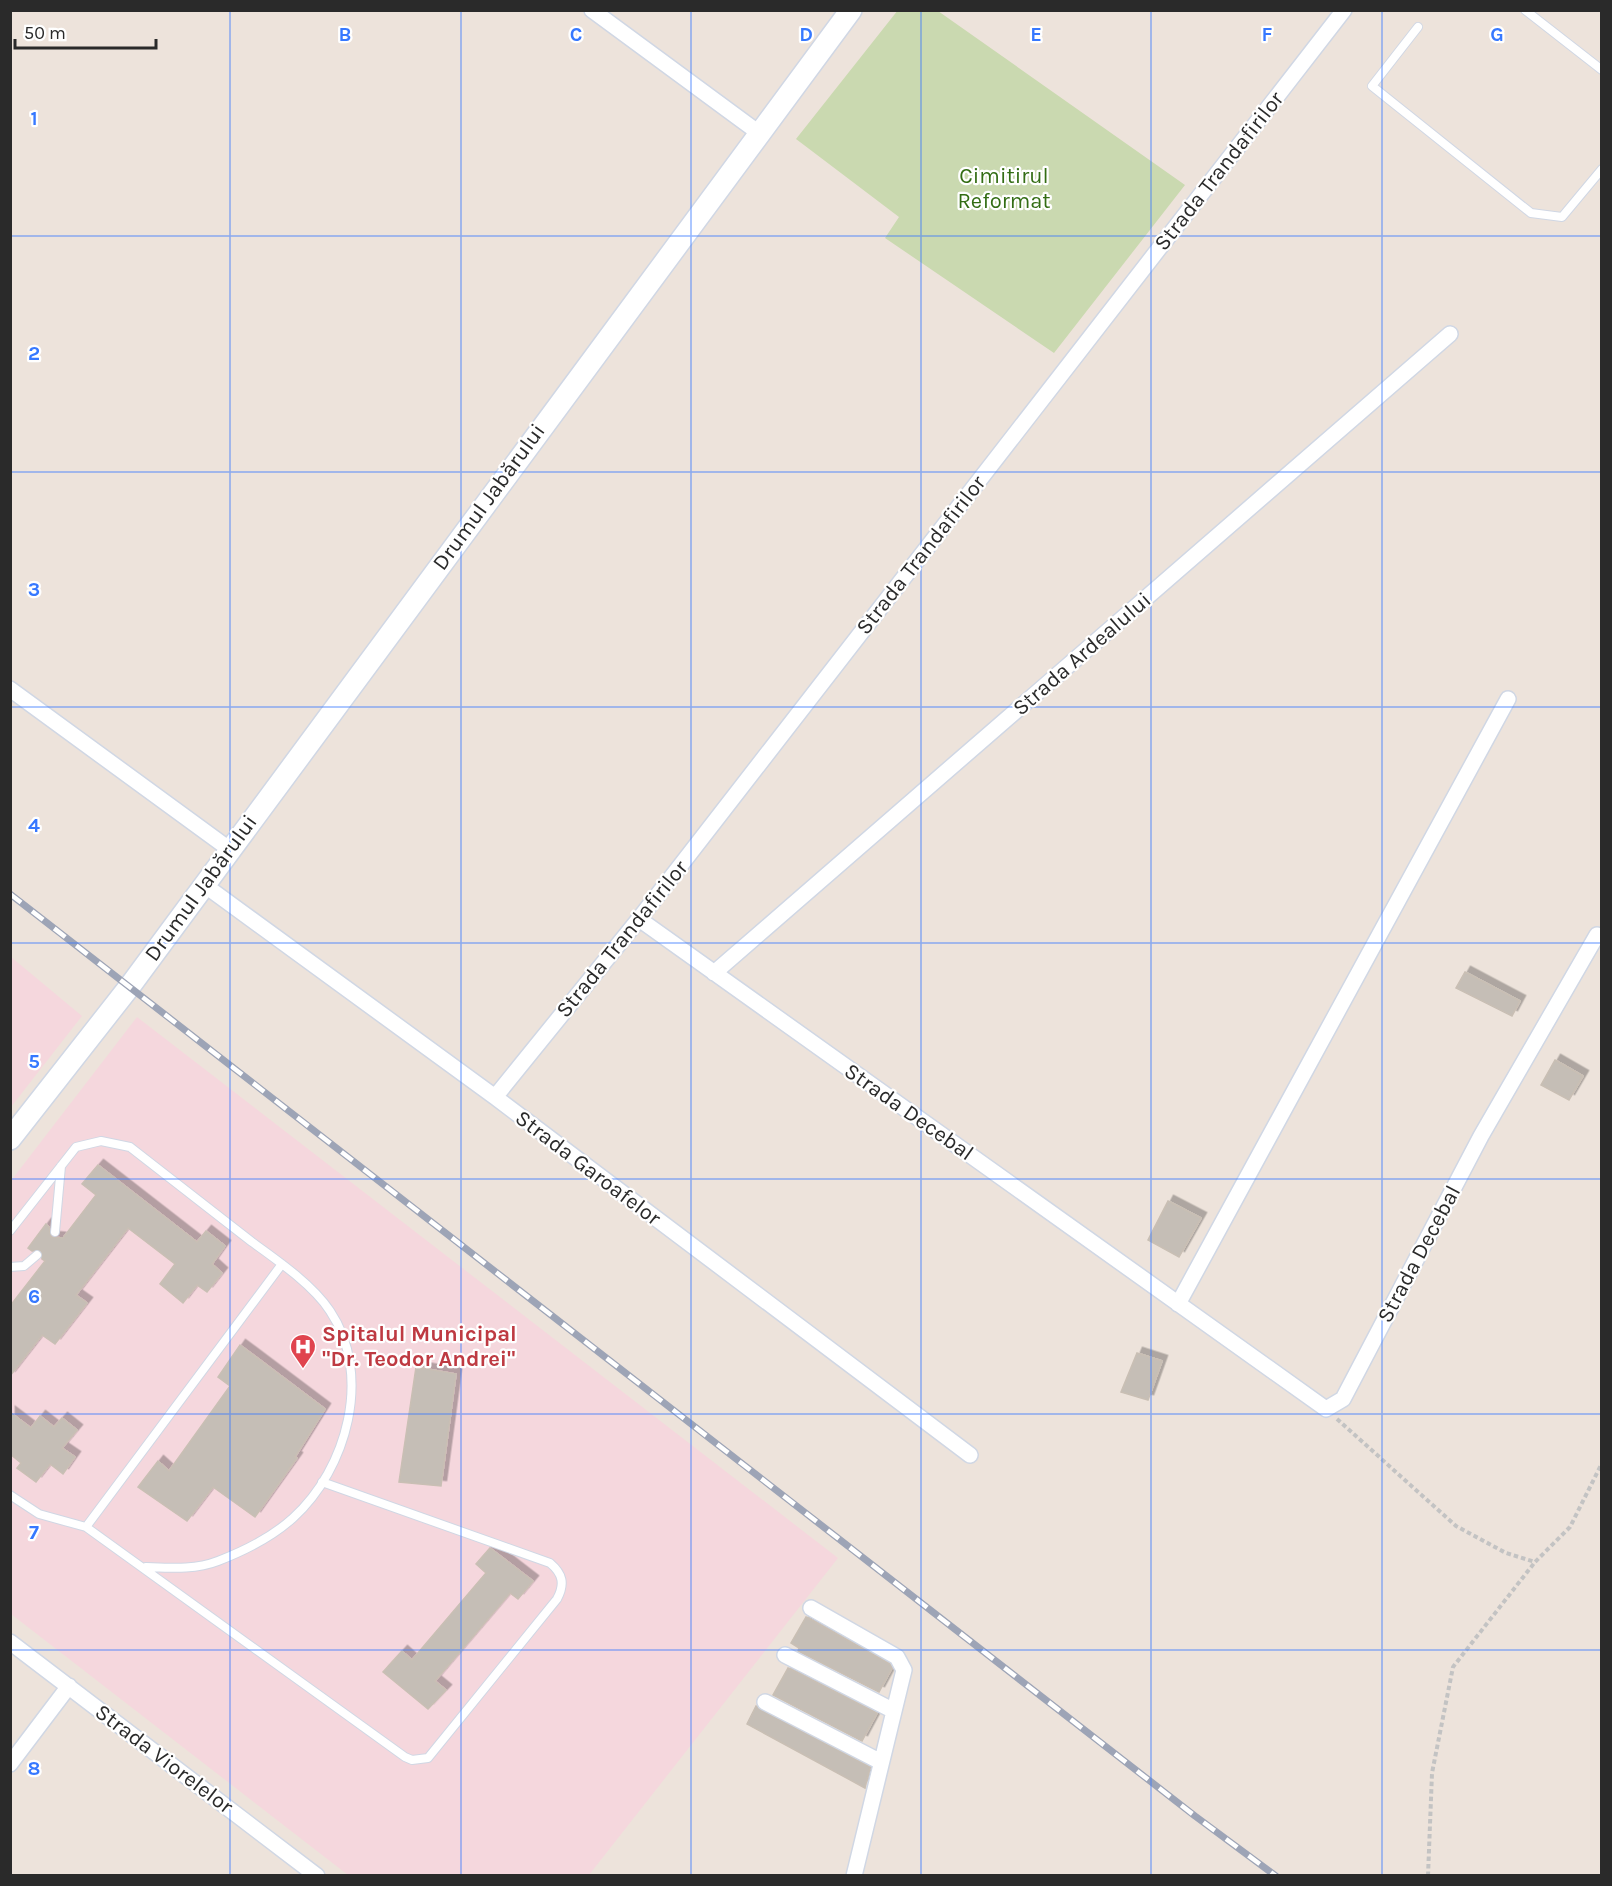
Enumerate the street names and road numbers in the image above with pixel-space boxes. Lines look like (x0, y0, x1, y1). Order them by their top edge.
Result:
street label: Strada Trandafirilor (1149, 86, 1289, 256)
street label: Drumul Jabărului (427, 419, 551, 575)
street label: Strada Trandafirilor (851, 470, 991, 640)
street label: Strada Ardealului (1008, 587, 1156, 721)
street label: Drumul Jabărului (139, 810, 263, 966)
street label: Strada Trandafirilor (551, 855, 693, 1023)
street label: Strada Decebal (839, 1058, 979, 1166)
street label: Strada Garoafelor (510, 1105, 666, 1231)
street label: Strada Decebal (1372, 1181, 1466, 1327)
street label: Strada Viorelelor (90, 1699, 238, 1819)

